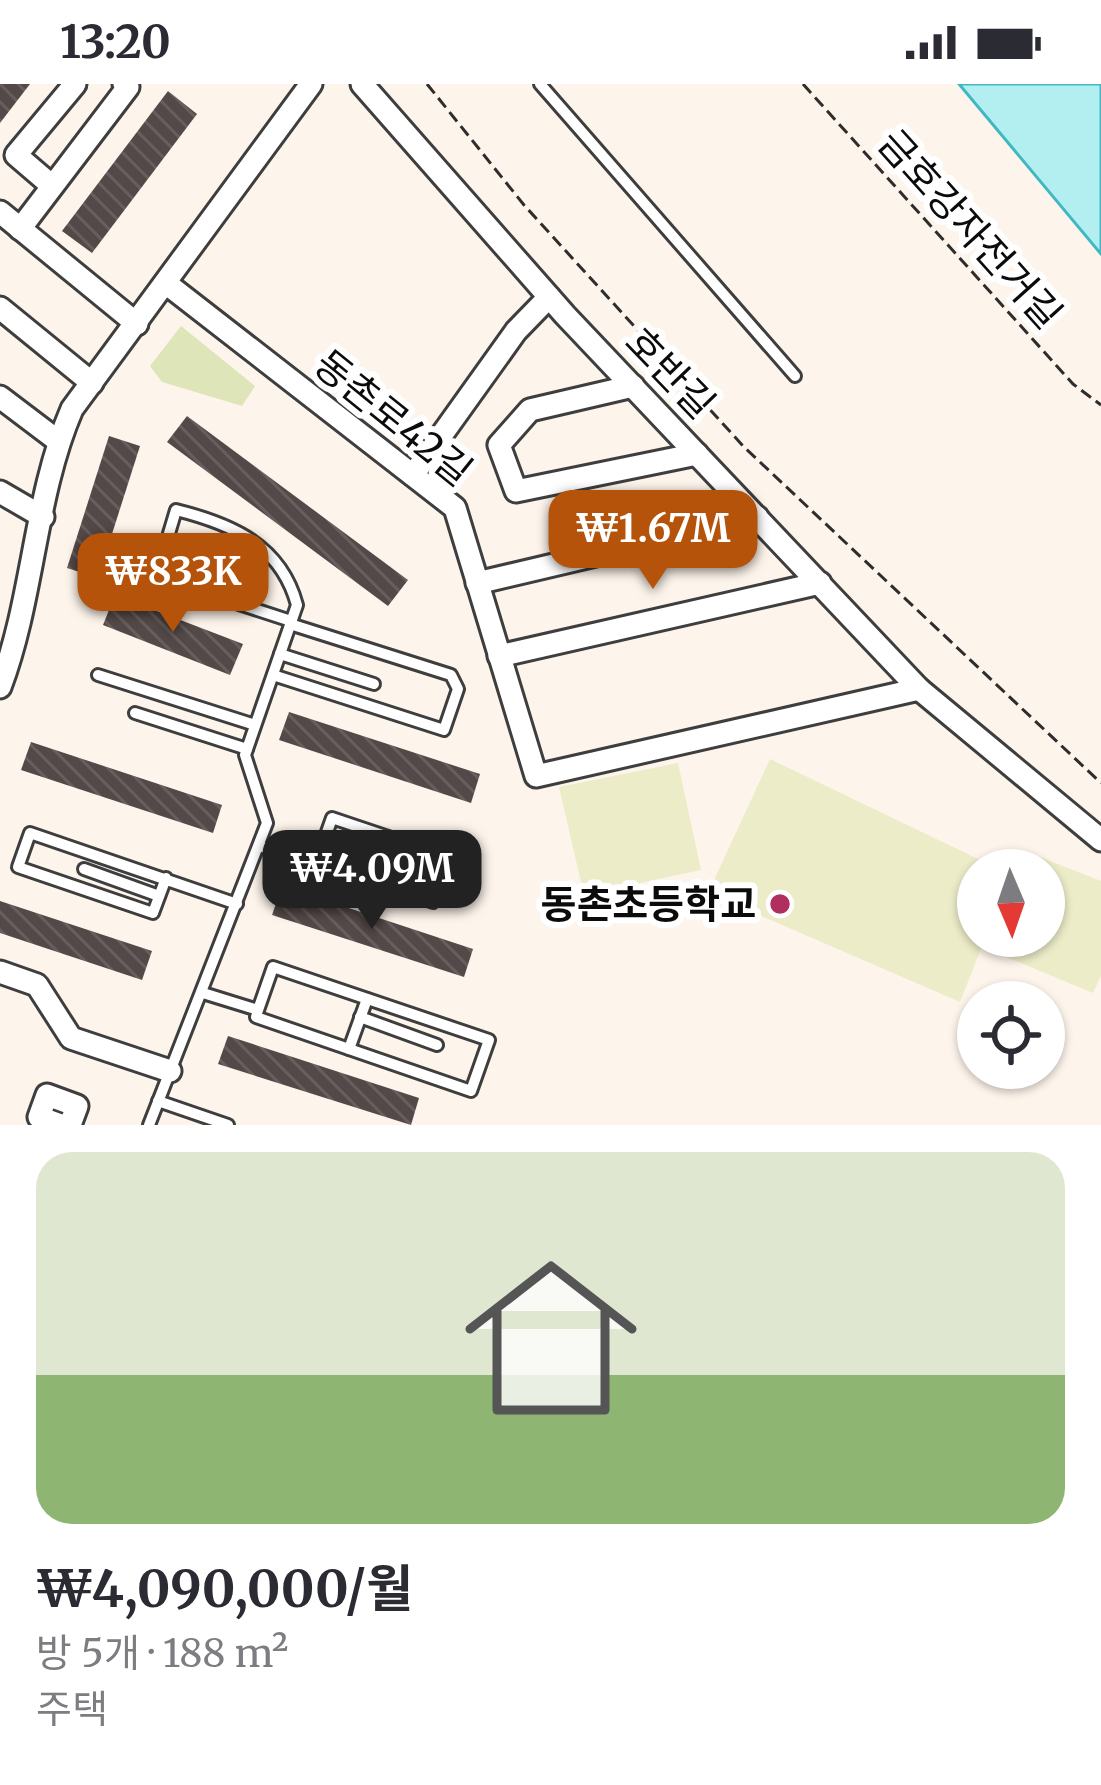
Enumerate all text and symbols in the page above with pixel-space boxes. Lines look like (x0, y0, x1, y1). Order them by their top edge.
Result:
text: 13:20 (60, 14, 171, 70)
street label: 금호강자전거길 (868, 119, 1072, 339)
street label: 호반길 (615, 317, 725, 429)
street label: 동촌로42길 (304, 340, 482, 496)
pin: ₩1.67M (555, 490, 751, 592)
text: ₩1.67M (576, 504, 731, 553)
pin: ₩833K (89, 533, 257, 635)
text: ₩833K (105, 547, 242, 596)
pin: ₩4.09M (274, 830, 470, 932)
text: ₩4.09M (289, 844, 455, 893)
north arrow (957, 849, 1065, 957)
map controls (957, 849, 1065, 1089)
place label: 동촌초등학교 (541, 880, 756, 929)
marker: 동촌초등학교 (767, 891, 793, 917)
button: locate (957, 981, 1065, 1089)
icon: home (443, 1230, 659, 1446)
text: ₩4,090,000/월 (36, 1557, 413, 1621)
text: 방 5개 · 188 m² (36, 1629, 288, 1678)
text: 주택 (36, 1685, 108, 1734)

